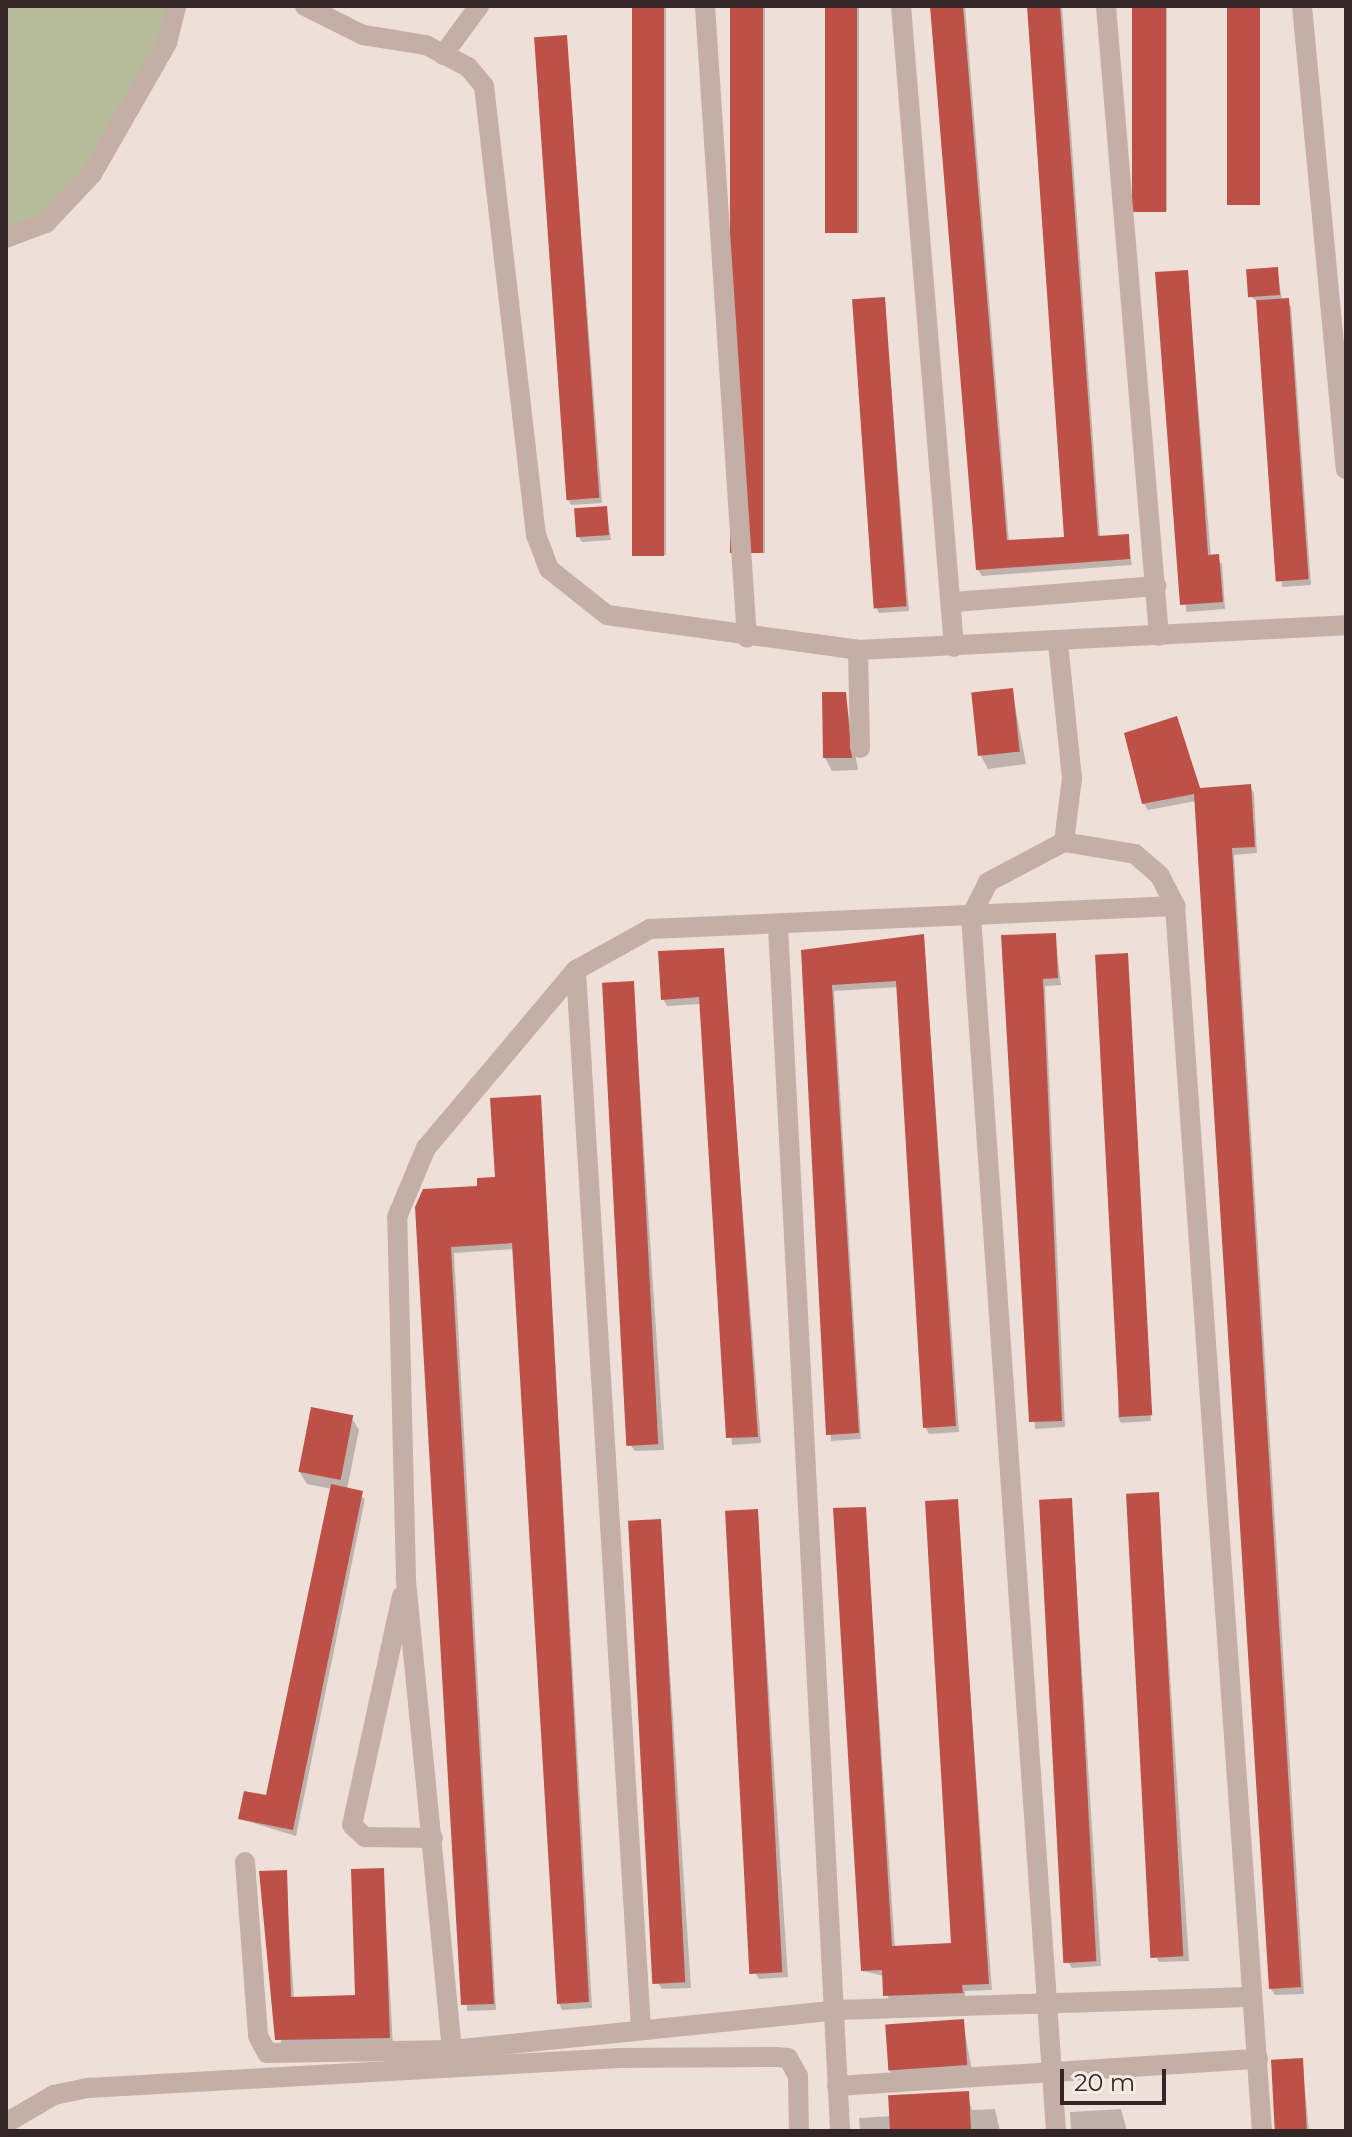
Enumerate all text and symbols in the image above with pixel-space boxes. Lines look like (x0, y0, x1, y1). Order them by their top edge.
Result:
scale bar (1064, 2053, 1170, 2103)
text: 20 m (1074, 2068, 1135, 2097)

